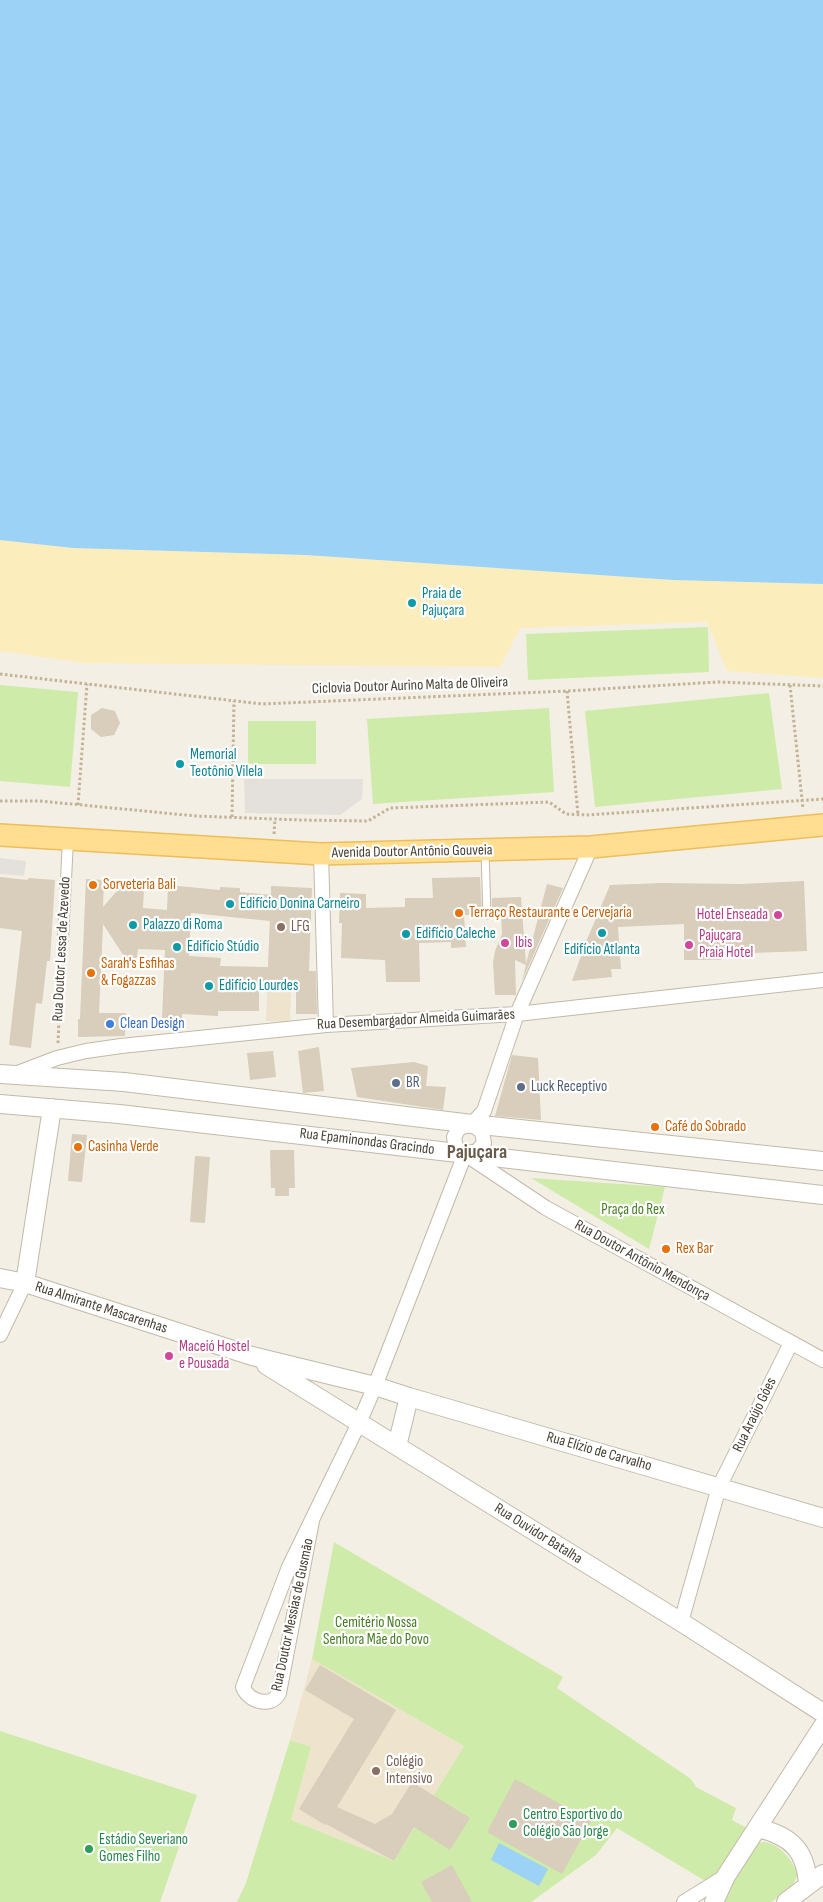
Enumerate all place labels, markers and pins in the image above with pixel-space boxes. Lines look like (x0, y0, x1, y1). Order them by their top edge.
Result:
place label: Praia de Pajuçara (422, 585, 464, 620)
marker: Praia de Pajuçara (406, 597, 418, 609)
place label: Memorial Teotônio Vilela (190, 746, 263, 781)
marker: Memorial Teotônio Vilela (174, 758, 186, 770)
place label: Sorveteria Bali (103, 876, 176, 894)
marker: Sorveteria Bali (87, 879, 99, 891)
place label: Edifício Donina Carneiro (240, 895, 360, 913)
marker: Edifício Donina Carneiro (224, 898, 236, 910)
place label: Terraço Restaurante e Cervejaria (469, 904, 632, 922)
place label: Hotel Enseada (697, 906, 768, 924)
marker: Terraço Restaurante e Cervejaria (453, 907, 465, 919)
marker: Hotel Enseada (772, 909, 784, 921)
place label: Palazzo di Roma (143, 916, 222, 934)
place label: LFG (291, 918, 310, 936)
marker: Palazzo di Roma (127, 919, 139, 931)
marker: LFG (275, 921, 287, 933)
place label: Edifício Caleche (416, 925, 496, 943)
marker: Edifício Atlanta (596, 927, 608, 939)
place label: Pajuçara Praia Hotel (699, 927, 753, 962)
marker: Edifício Caleche (400, 928, 412, 940)
place label: Ibis (515, 934, 532, 952)
marker: Ibis (499, 937, 511, 949)
place label: Edifício Stúdio (187, 938, 259, 956)
marker: Pajuçara Praia Hotel (683, 939, 695, 951)
marker: Edifício Stúdio (171, 941, 183, 953)
place label: Edifício Atlanta (564, 941, 640, 959)
place label: Sarah's Esfihas & Fogazzas (101, 955, 175, 990)
marker: Sarah's Esfihas & Fogazzas (85, 967, 97, 979)
place label: Edifício Lourdes (219, 977, 298, 995)
marker: Edifício Lourdes (203, 980, 215, 992)
place label: Clean Design (120, 1015, 185, 1033)
marker: Clean Design (104, 1018, 116, 1030)
place label: BR (406, 1074, 420, 1092)
marker: BR (390, 1077, 402, 1089)
place label: Luck Receptivo (531, 1078, 607, 1096)
marker: Luck Receptivo (515, 1081, 527, 1093)
place label: Café do Sobrado (665, 1118, 746, 1136)
marker: Café do Sobrado (649, 1121, 661, 1133)
place label: Casinha Verde (88, 1138, 159, 1156)
marker: Casinha Verde (72, 1141, 84, 1153)
place label: Rex Bar (676, 1240, 713, 1258)
marker: Rex Bar (660, 1243, 672, 1255)
place label: Maceió Hostel e Pousada (179, 1338, 250, 1373)
marker: Maceió Hostel e Pousada (163, 1350, 175, 1362)
place label: Colégio Intensivo (386, 1753, 433, 1788)
marker: Colégio Intensivo (370, 1765, 382, 1777)
place label: Centro Esportivo do Colégio São Jorge (523, 1806, 623, 1841)
marker: Centro Esportivo do Colégio São Jorge (507, 1818, 519, 1830)
place label: Estádio Severiano Gomes Filho (99, 1831, 188, 1866)
marker: Estádio Severiano Gomes Filho (83, 1843, 95, 1855)

